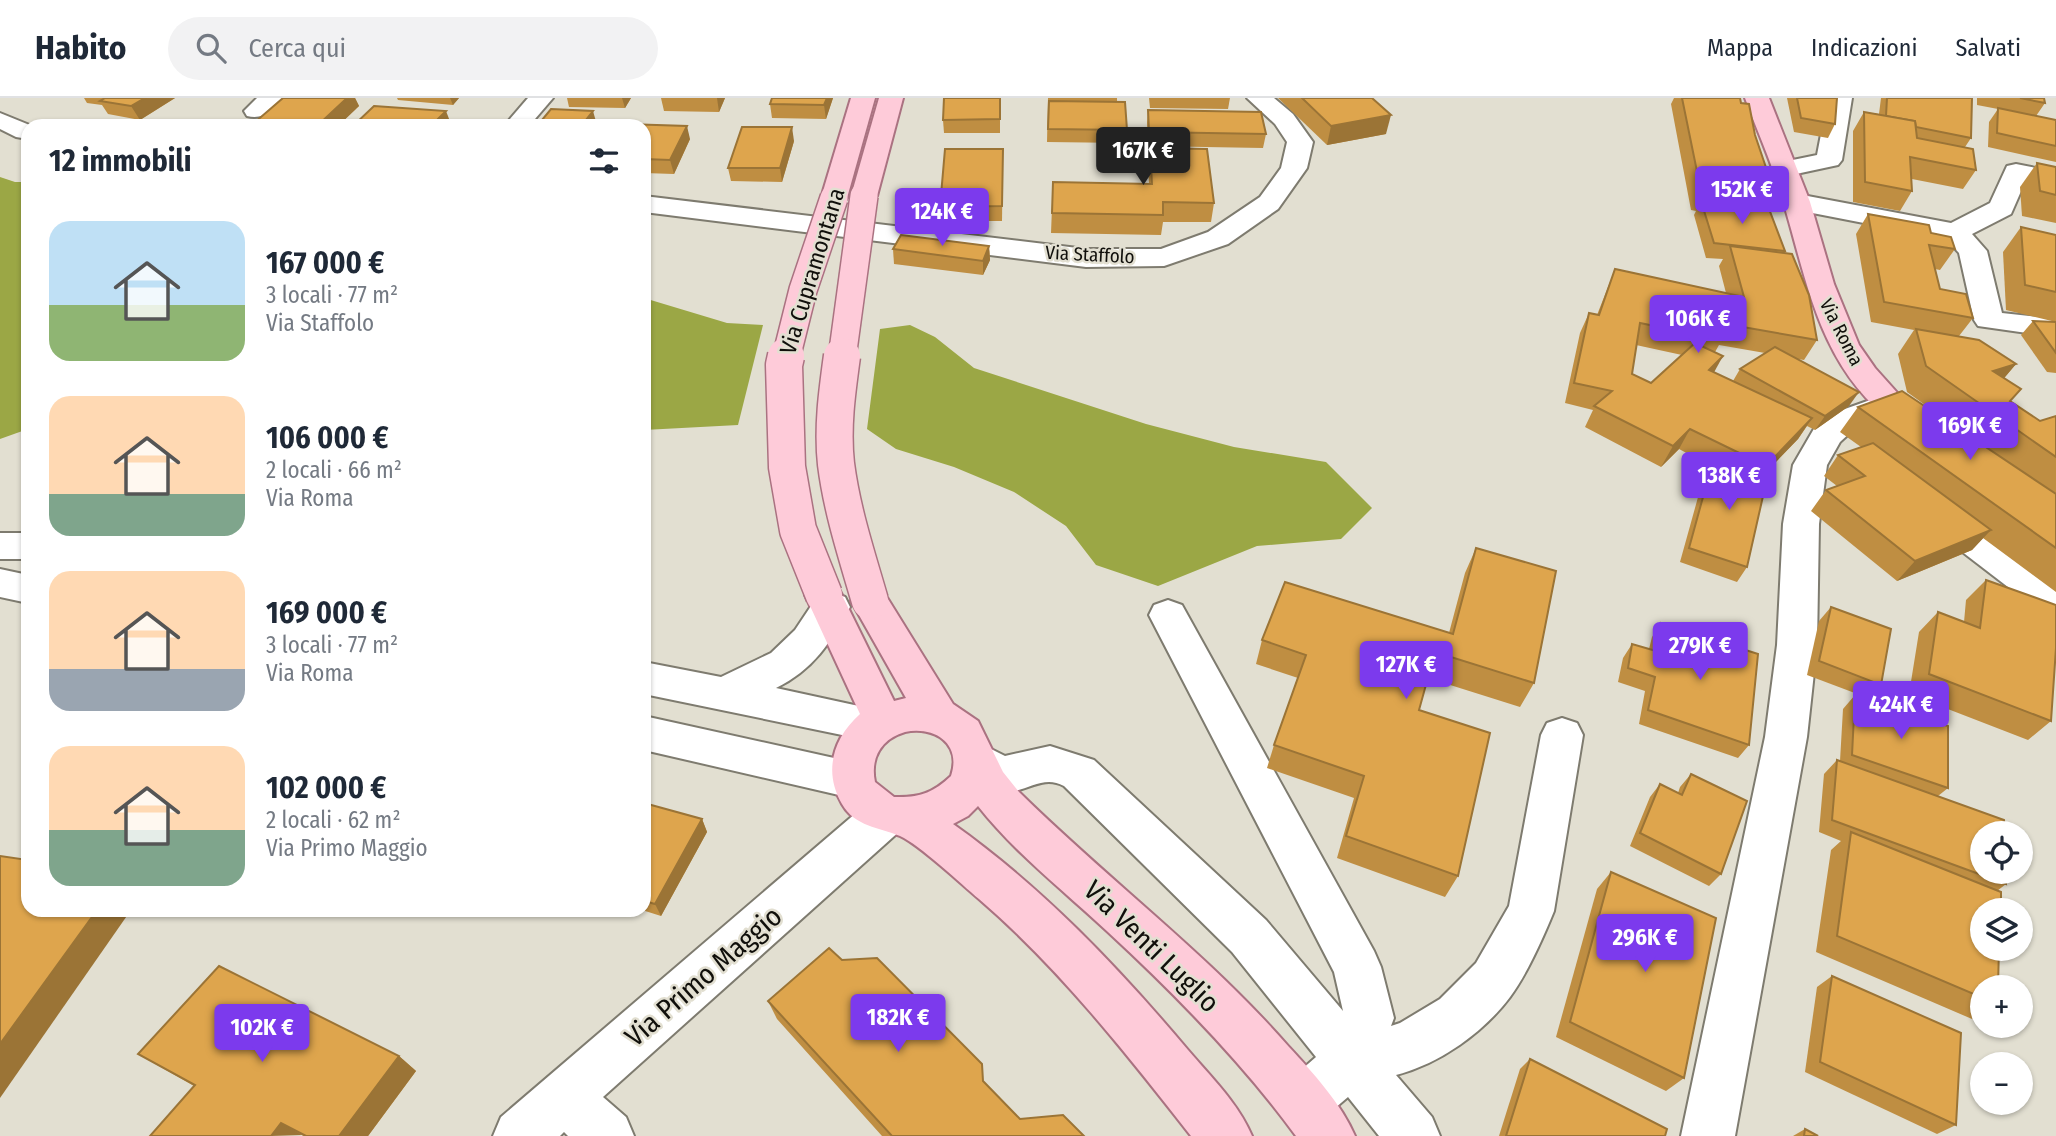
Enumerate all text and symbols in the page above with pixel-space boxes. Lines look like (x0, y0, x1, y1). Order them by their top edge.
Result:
search box (168, 17, 658, 80)
text: Habito (35, 28, 126, 68)
icon: search (192, 29, 230, 67)
text: Cerca qui (248, 33, 346, 64)
text: Mappa (1707, 34, 1773, 62)
text: Indicazioni (1811, 34, 1917, 62)
text: Salvati (1955, 34, 2021, 62)
pin: 167K € (1086, 127, 1200, 187)
text: 167K € (1112, 136, 1174, 164)
icon: filters (585, 142, 623, 180)
text: 12 immobili (49, 143, 191, 179)
pin: 152K € (1685, 166, 1799, 226)
text: 152K € (1711, 175, 1773, 203)
street label: Via Cupramontana (773, 185, 851, 357)
pin: 124K € (885, 188, 999, 248)
text: 124K € (911, 197, 973, 225)
street label: Via Staffolo (1045, 241, 1135, 268)
text: 167 000 € (266, 245, 384, 281)
icon: home (105, 249, 189, 333)
text: 3 locali · 77 m² (266, 281, 398, 309)
street label: Via Roma (1815, 295, 1868, 370)
pin: 106K € (1641, 296, 1755, 355)
text: 106K € (1666, 304, 1730, 332)
text: Via Staffolo (266, 309, 374, 337)
pin: 169K € (1913, 402, 2027, 462)
text: 169K € (1938, 411, 2002, 439)
text: 106 000 € (266, 420, 388, 456)
icon: home (105, 424, 189, 508)
pin: 138K € (1672, 452, 1786, 512)
text: 2 locali · 66 m² (266, 456, 402, 484)
text: 138K € (1697, 461, 1761, 489)
text: Via Roma (266, 484, 353, 512)
text: 169 000 € (266, 595, 387, 631)
icon: home (105, 599, 189, 683)
pin: 279K € (1643, 622, 1757, 682)
text: 3 locali · 77 m² (266, 631, 398, 659)
text: 279K € (1669, 631, 1731, 659)
pin: 127K € (1349, 642, 1463, 701)
text: 127K € (1376, 650, 1436, 678)
text: Via Roma (266, 659, 353, 687)
pin: 424K € (1844, 682, 1958, 741)
text: 424K € (1869, 690, 1933, 718)
text: 102 000 € (266, 770, 386, 806)
icon: home (105, 774, 189, 858)
text: 2 locali · 62 m² (266, 806, 400, 834)
map controls (1970, 821, 2033, 1115)
button: locate (1970, 821, 2033, 884)
text: Via Primo Maggio (266, 834, 428, 862)
street label: Via Venti Luglio (1077, 874, 1226, 1019)
button: layers (1970, 898, 2033, 961)
street label: Via Primo Maggio (618, 899, 788, 1053)
pin: 296K € (1588, 914, 1702, 974)
text: 296K € (1613, 923, 1677, 951)
button: + (1970, 975, 2033, 1038)
pin: 182K € (841, 995, 955, 1054)
text: 182K € (867, 1003, 929, 1031)
pin: 102K € (205, 1004, 319, 1064)
text: 102K € (230, 1013, 294, 1041)
button: − (1970, 1052, 2033, 1115)

